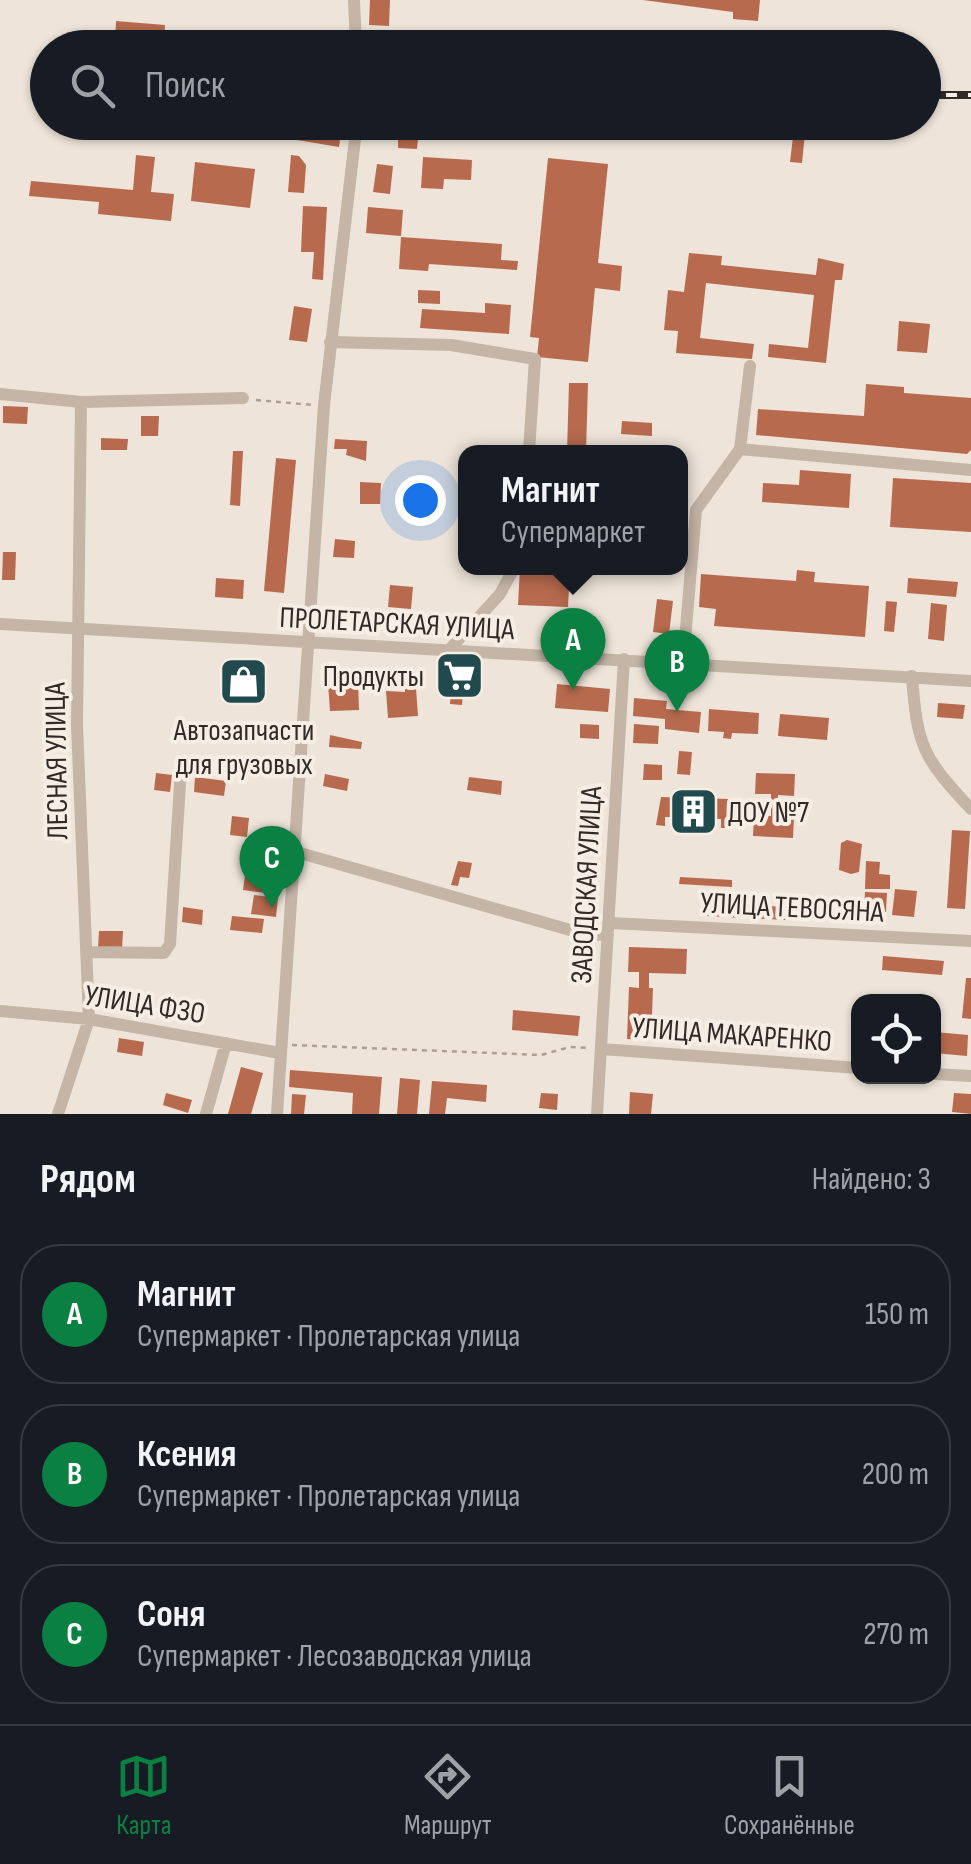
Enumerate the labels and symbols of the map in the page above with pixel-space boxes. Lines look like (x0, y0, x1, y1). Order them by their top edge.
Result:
your location (395, 475, 446, 526)
street label: ПРОЛЕТАРСКАЯ УЛИЦА (279, 600, 515, 648)
pin: A (540, 608, 606, 690)
pin: B (644, 630, 710, 712)
supermarket icon: Продукты (433, 650, 485, 702)
shop icon: Автозапчасти для грузовых (218, 655, 270, 707)
place label: Продукты (323, 659, 424, 695)
street label: ЛЕСНАЯ УЛИЦА (38, 682, 76, 840)
place label: Автозапчасти для грузовых (173, 713, 314, 783)
street label: ЗАВОДСКАЯ УЛИЦА (564, 785, 610, 985)
building icon: ДОУ №7 (667, 786, 719, 838)
place label: ДОУ №7 (728, 795, 809, 831)
pin: C (240, 826, 304, 908)
street label: УЛИЦА ТЕВОСЯНА (699, 885, 885, 931)
street label: УЛИЦА ФЗО (82, 978, 208, 1032)
street label: УЛИЦА МАКАРЕНКО (631, 1010, 833, 1060)

